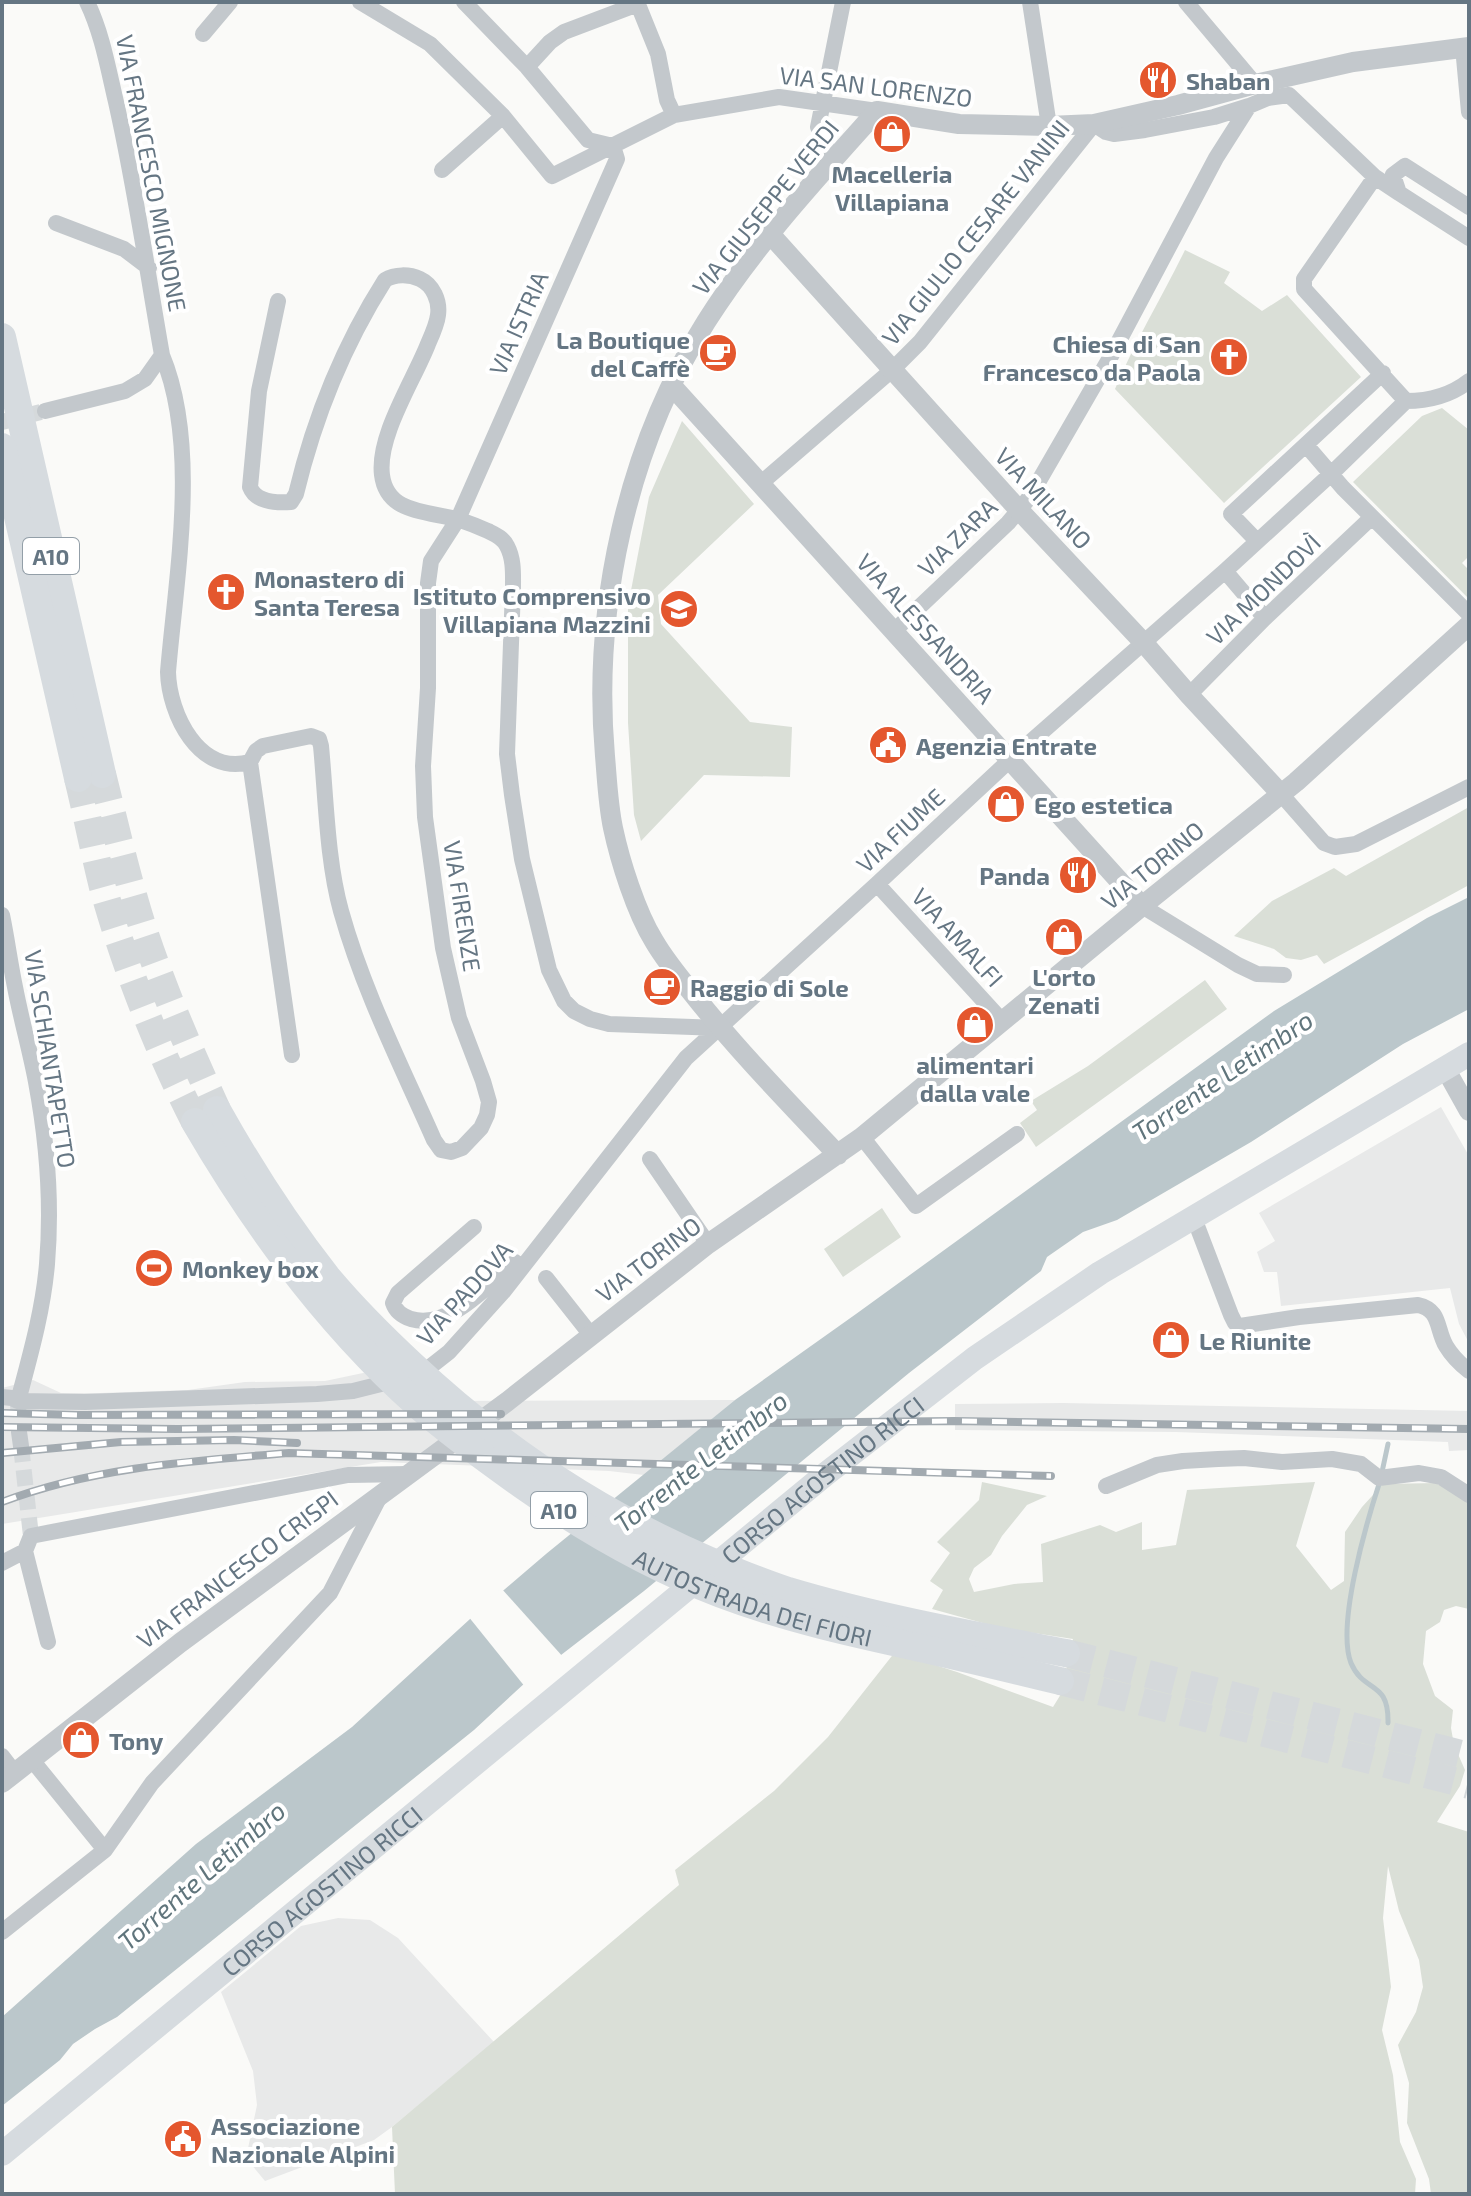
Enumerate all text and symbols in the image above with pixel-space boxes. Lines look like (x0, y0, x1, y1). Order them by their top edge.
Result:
street label: VIA FRANCESCO MIGNONE (111, 32, 193, 314)
restaurant icon: Shaban (1137, 59, 1179, 101)
street label: VIA SAN LORENZO (778, 60, 974, 112)
place label: Shaban (1186, 66, 1271, 95)
shop icon: Macelleria Villapiana (871, 113, 913, 155)
street label: VIA GIULIO CESARE VANINI (875, 113, 1075, 351)
street label: VIA GIUSEPPE VERDI (686, 114, 844, 300)
place label: Macelleria Villapiana (831, 159, 953, 216)
street label: VIA ISTRIA (482, 267, 554, 379)
place label: La Boutique del Caffè (556, 325, 690, 382)
place label: Chiesa di San Francesco da Paola (983, 329, 1201, 386)
cafe icon: La Boutique del Caffè (697, 332, 739, 374)
church icon: Chiesa di San Francesco da Paola (1208, 336, 1250, 378)
street label: VIA MILANO (990, 441, 1098, 555)
street label: VIA ZARA (911, 492, 1003, 582)
street label: VIA MONDOVÌ (1200, 527, 1326, 651)
road number: A10 (23, 538, 79, 574)
street label: VIA ALESSANDRIA (851, 547, 1001, 709)
place label: Monastero di Santa Teresa (254, 564, 405, 621)
church icon: Monastero di Santa Teresa (205, 571, 247, 613)
place label: Istituto Comprensivo Villapiana Mazzini (413, 581, 651, 638)
school or university icon: Istituto Comprensivo Villapiana Mazzini (658, 588, 700, 630)
public building icon: Agenzia Entrate (867, 724, 909, 766)
place label: Agenzia Entrate (916, 731, 1097, 760)
street label: VIA FIUME (850, 782, 950, 878)
shop icon: Ego estetica (985, 783, 1027, 825)
place label: Ego estetica (1034, 790, 1173, 819)
street label: VIA TORINO (1095, 815, 1209, 915)
street label: VIA FIRENZE (438, 839, 488, 973)
restaurant icon: Panda (1057, 854, 1099, 896)
place label: Panda (979, 861, 1050, 890)
street label: VIA AMALFI (906, 882, 1010, 992)
shop icon: L'orto Zenati (1043, 916, 1085, 958)
street label: VIA SCHIANTAPETTO (19, 948, 83, 1170)
place label: L'orto Zenati (1028, 962, 1100, 1019)
cafe icon: Raggio di Sole (641, 966, 683, 1008)
place label: Raggio di Sole (690, 973, 849, 1002)
water label: Torrente Letimbro (1126, 1003, 1318, 1147)
shop icon: alimentari dalla vale (954, 1004, 996, 1046)
place label: alimentari dalla vale (916, 1050, 1034, 1107)
street label: VIA TORINO (590, 1210, 706, 1308)
street label: VIA PADOVA (410, 1235, 518, 1351)
sports icon: Monkey box (133, 1247, 175, 1289)
place label: Monkey box (182, 1254, 319, 1283)
shop icon: Le Riunite (1150, 1319, 1192, 1361)
place label: Le Riunite (1199, 1326, 1311, 1355)
water label: Torrente Letimbro (607, 1384, 793, 1538)
street label: CORSO AGOSTINO RICCI (715, 1389, 929, 1569)
street label: VIA FRANCESCO CRISPI (131, 1484, 343, 1654)
road number: A10 (531, 1492, 587, 1528)
street label: AUTOSTRADA DEI FIORI (629, 1542, 875, 1651)
shop icon: Tony (60, 1719, 102, 1761)
place label: Tony (109, 1726, 164, 1755)
water label: Torrente Letimbro (111, 1794, 291, 1956)
street label: CORSO AGOSTINO RICCI (215, 1799, 427, 1982)
place label: Associazione Nazionale Alpini (211, 2111, 395, 2168)
public building icon: Associazione Nazionale Alpini (162, 2118, 204, 2160)

